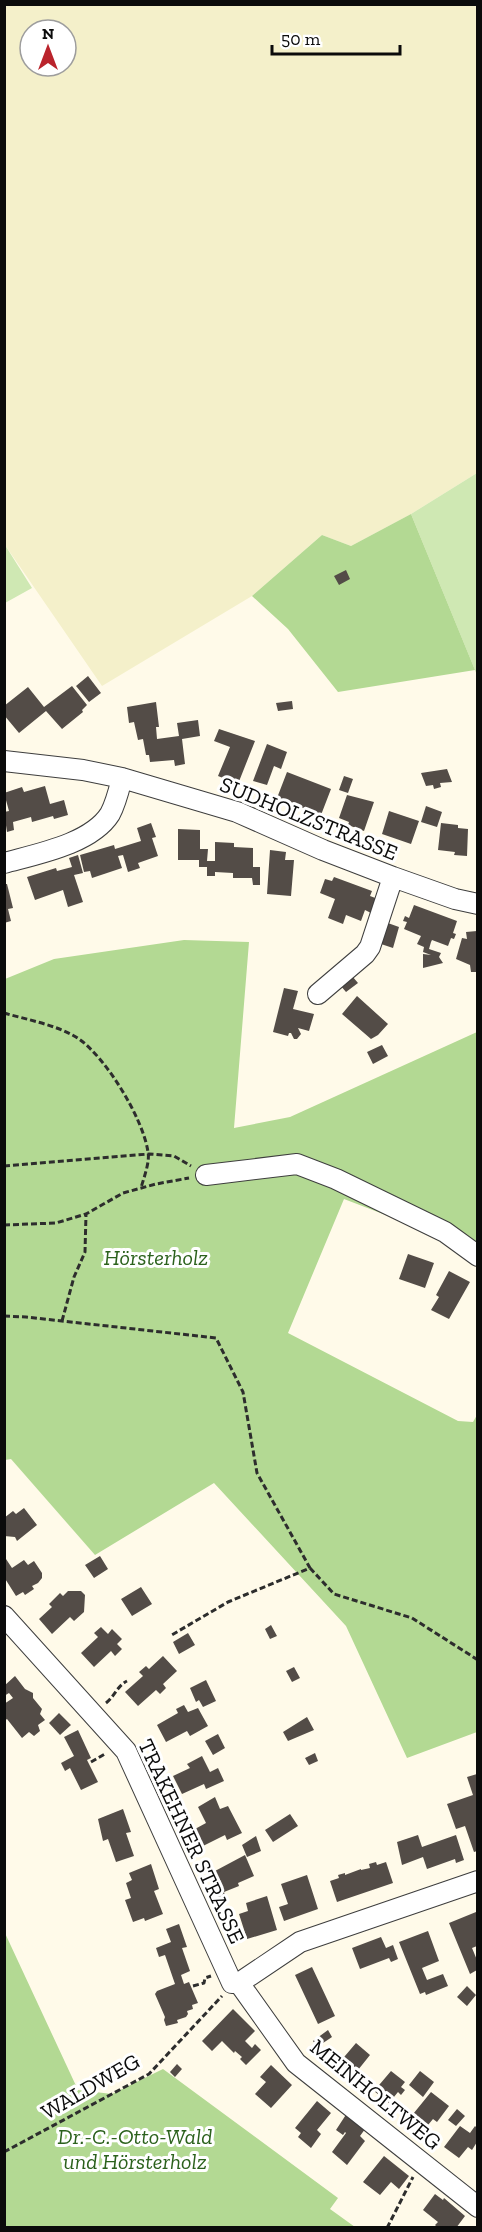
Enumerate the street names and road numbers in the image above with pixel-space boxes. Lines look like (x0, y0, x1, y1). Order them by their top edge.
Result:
street label: SUDHOLZSTRASSE (216, 771, 402, 866)
street label: TRAKEHNER STRASSE (132, 1735, 251, 1948)
street label: MEINHOLTWEG (305, 2033, 447, 2156)
street label: WALDWEG (36, 2047, 144, 2125)

